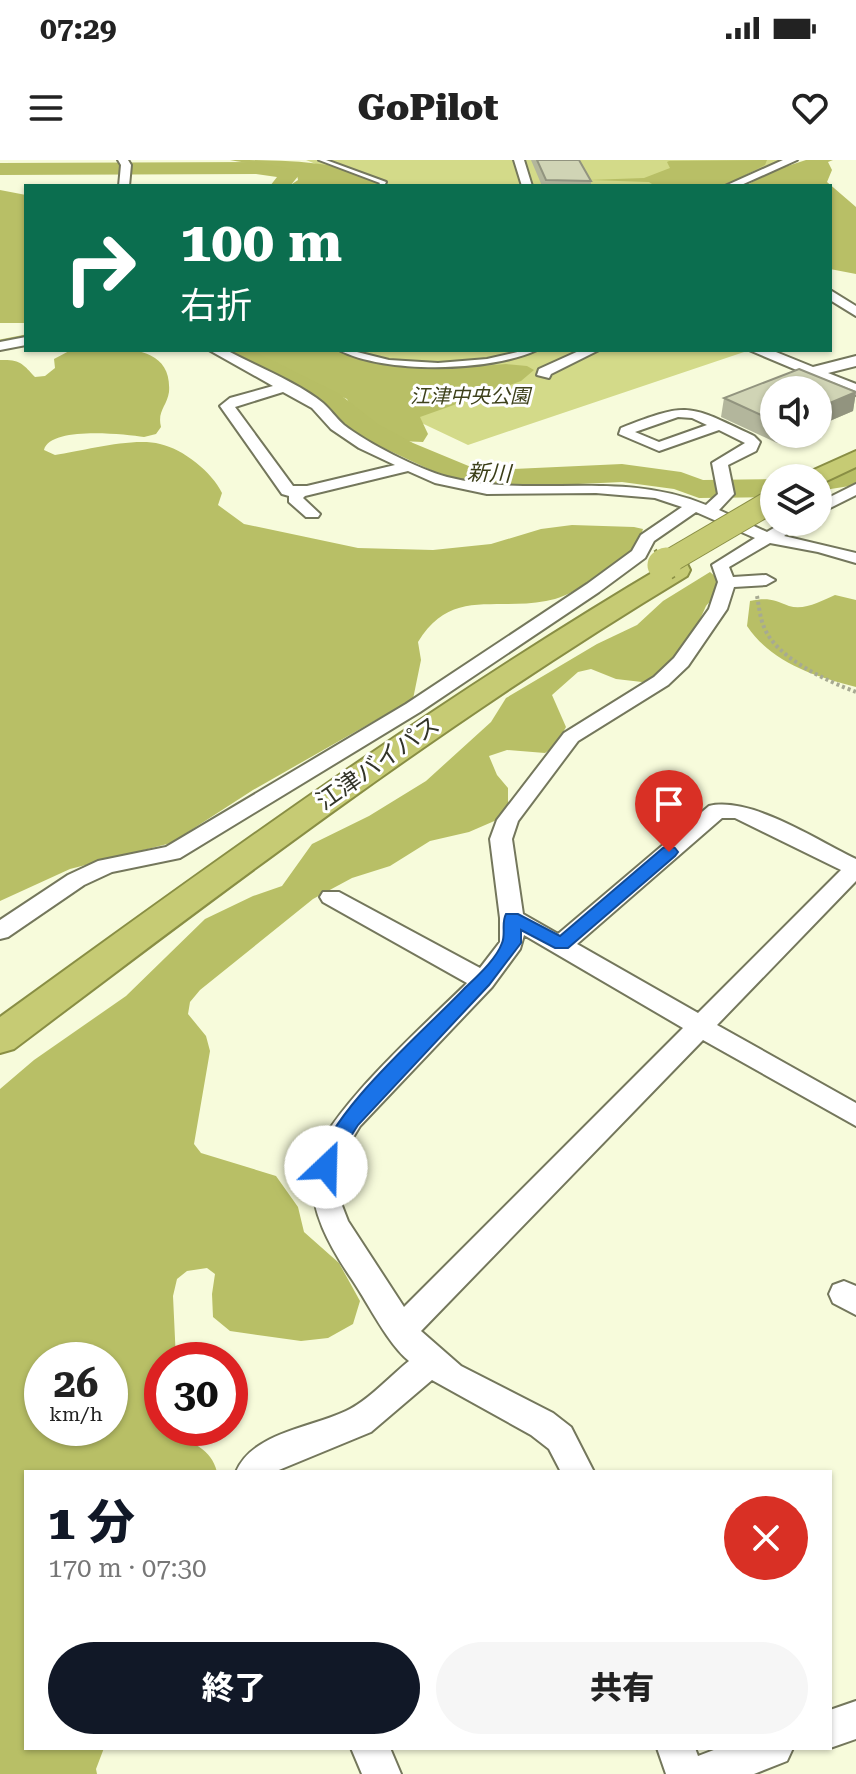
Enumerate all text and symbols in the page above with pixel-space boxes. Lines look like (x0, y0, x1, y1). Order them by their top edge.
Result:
text: 07:29 (40, 11, 117, 46)
icon: menu (24, 86, 68, 130)
icon: heart (788, 86, 832, 130)
text: GoPilot (358, 87, 498, 129)
text: 100 m (180, 209, 342, 275)
icon: right (48, 216, 152, 320)
text: 右折 (180, 285, 252, 327)
map controls (760, 376, 832, 536)
button: sound (760, 376, 832, 448)
park label: 江津中央公園 (410, 384, 533, 408)
water label: 新川 (467, 460, 513, 486)
button: layers (760, 464, 832, 536)
street label: 江津バイパス (311, 710, 445, 816)
pin (635, 770, 703, 852)
icon: arrive (647, 782, 691, 826)
position arrow (284, 1125, 368, 1209)
speed limit sign: 30 (144, 1342, 248, 1446)
text: 26 (54, 1360, 98, 1407)
text: km/h (49, 1402, 103, 1426)
text: 1 分 (48, 1495, 135, 1551)
button: close (724, 1496, 808, 1580)
text: 170 m · 07:30 (48, 1553, 207, 1583)
button: 終了 (48, 1642, 420, 1734)
button: 共有 (436, 1642, 808, 1734)

